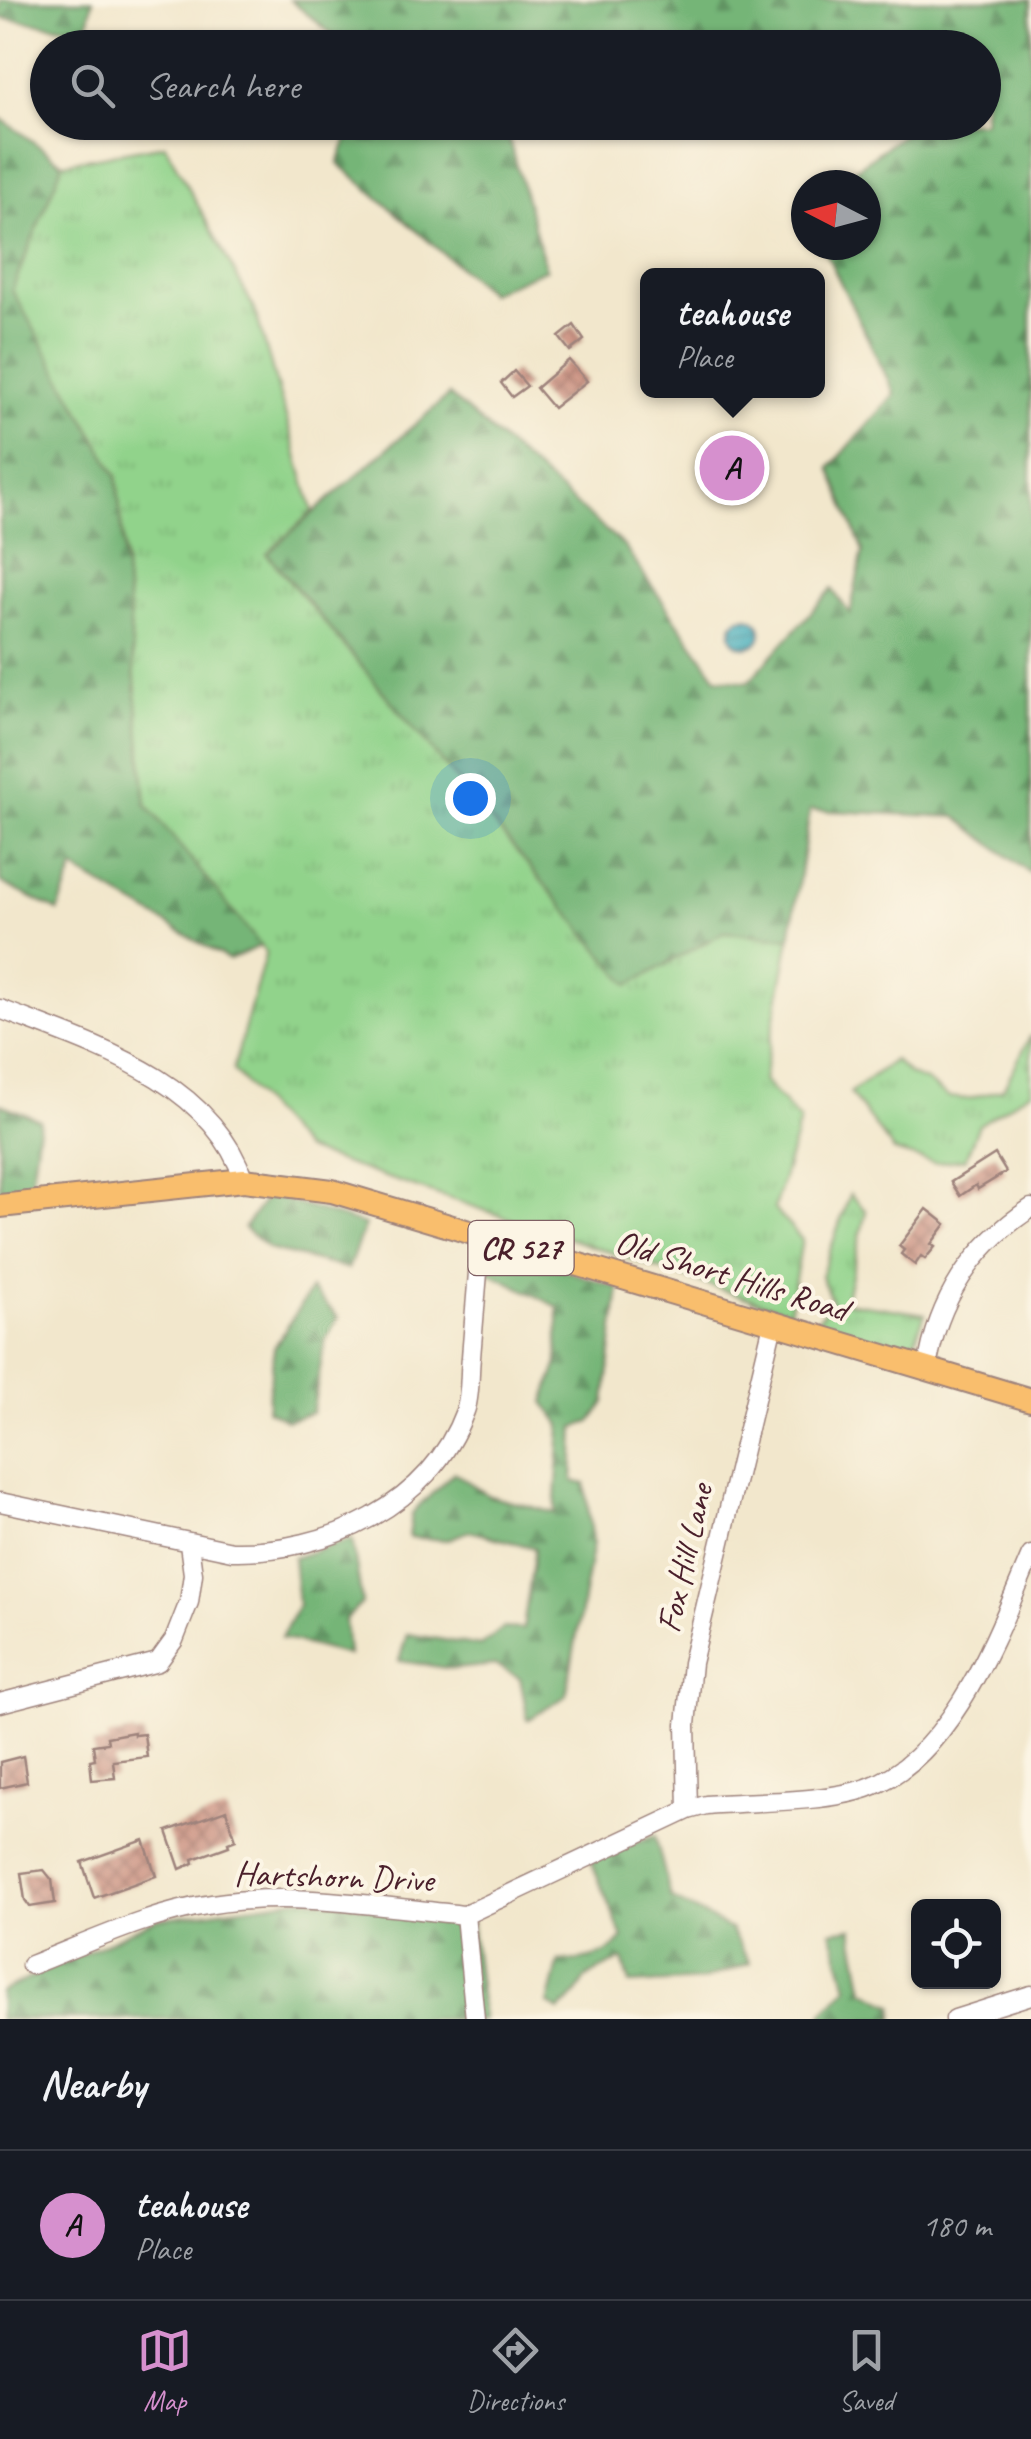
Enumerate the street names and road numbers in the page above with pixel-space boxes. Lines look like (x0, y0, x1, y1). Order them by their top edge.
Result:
street label: Old Short Hills Road (610, 1219, 859, 1334)
road number: CR 527 (468, 1221, 574, 1275)
street label: Fox Hill Lane (646, 1477, 724, 1637)
street label: Hartshorn Drive (234, 1851, 437, 1903)

